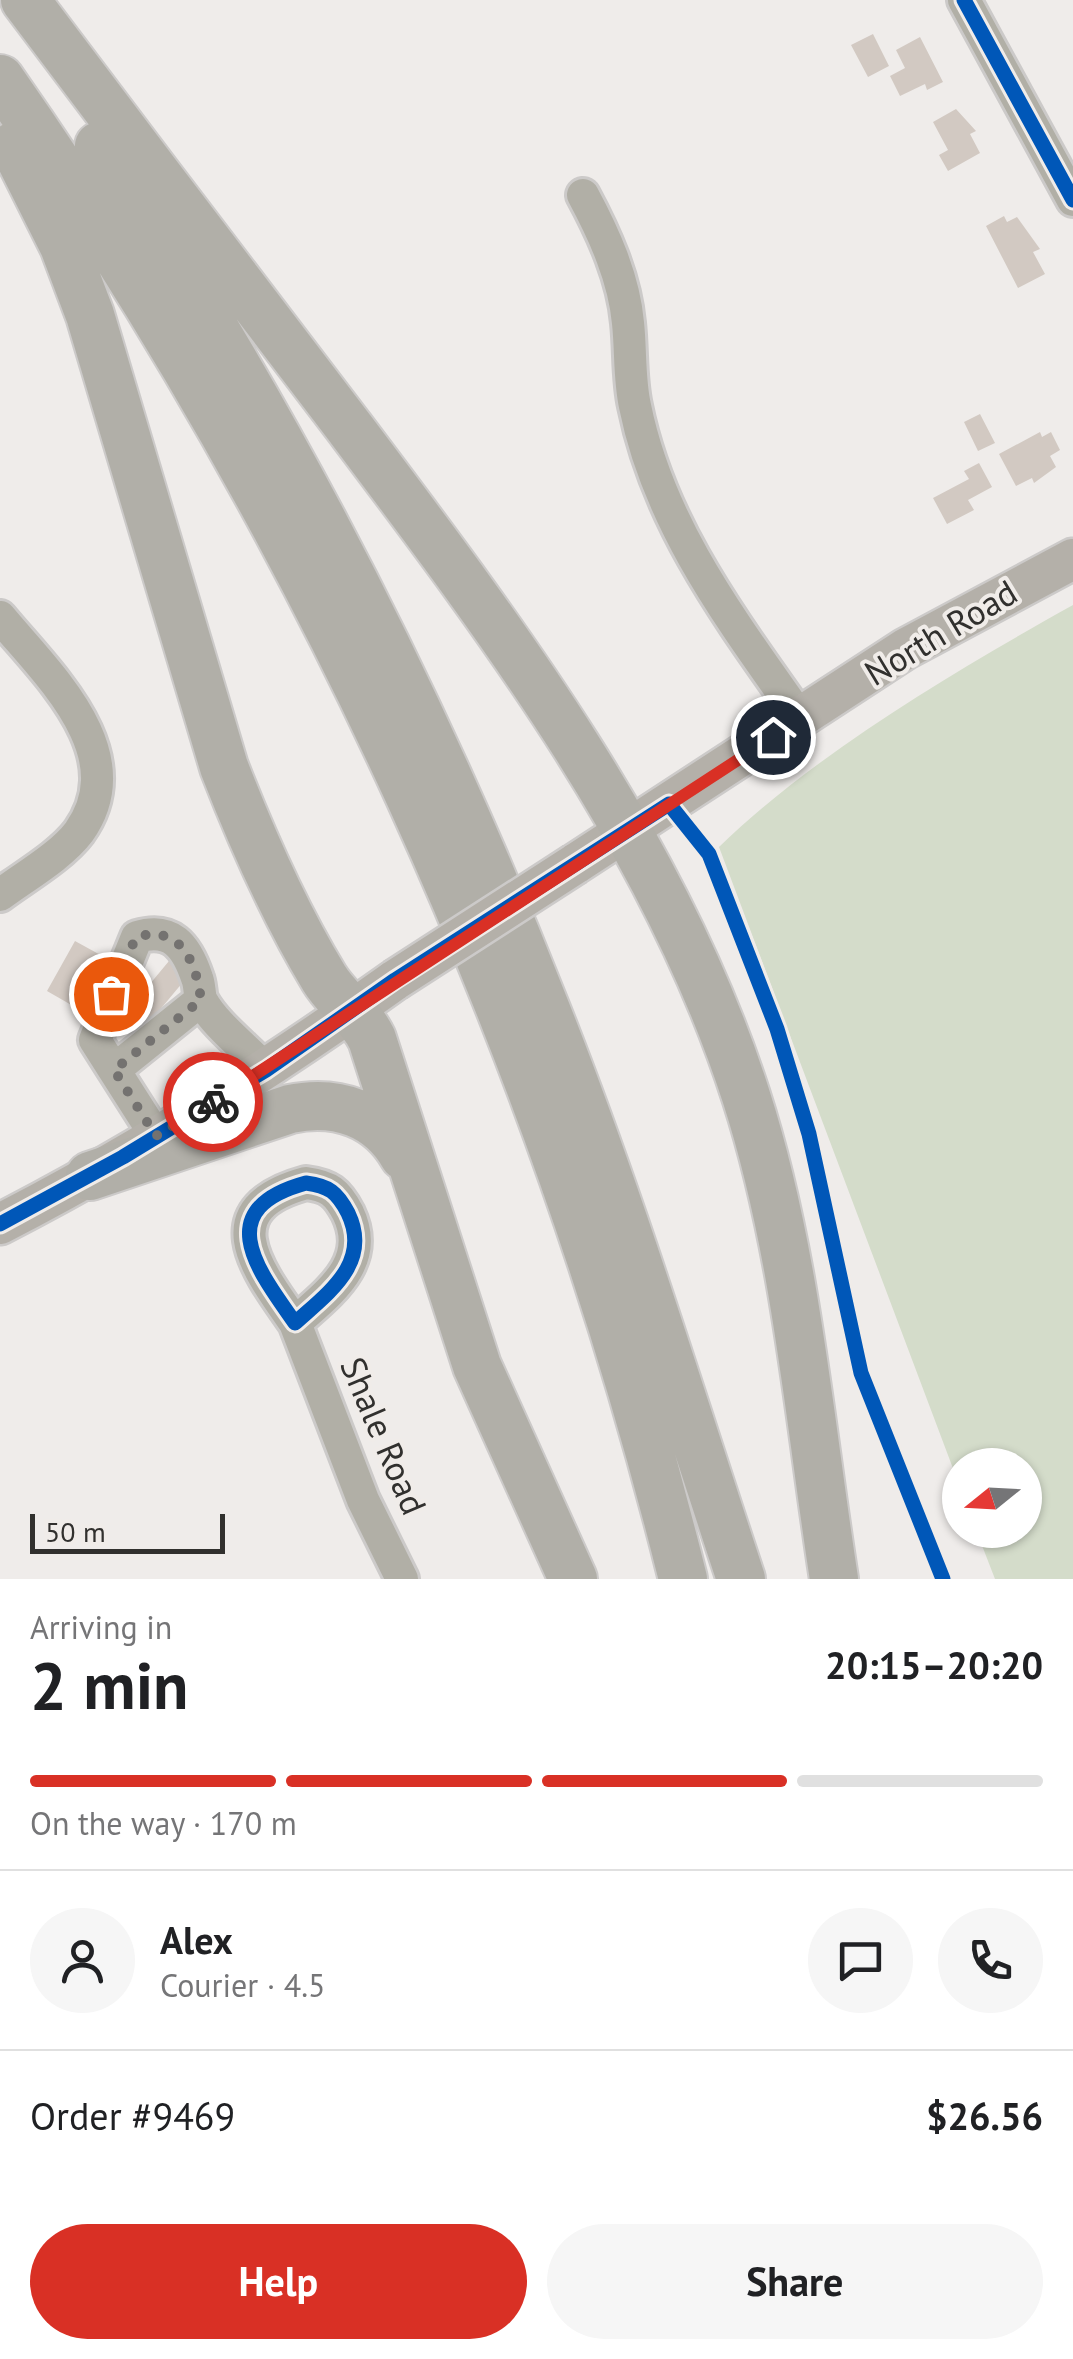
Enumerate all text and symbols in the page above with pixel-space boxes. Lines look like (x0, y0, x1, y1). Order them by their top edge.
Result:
street label: North Road (856, 569, 1025, 696)
pin (731, 695, 816, 780)
icon: home (746, 710, 801, 765)
pin (69, 952, 154, 1037)
icon: bag (84, 967, 139, 1022)
courier (163, 1052, 263, 1152)
icon: bike (186, 1075, 241, 1130)
street label: Shale Road (330, 1350, 438, 1521)
north arrow (942, 1448, 1042, 1548)
map controls (942, 1448, 1042, 1548)
scale bar (30, 1509, 225, 1554)
text: 50 m (45, 1513, 106, 1550)
text: Arriving in (30, 1606, 172, 1648)
text: 20:15–20:20 (825, 1640, 1043, 1689)
text: 2 min (30, 1643, 189, 1727)
text: On the way · 170 m (30, 1802, 297, 1844)
button: person (30, 1908, 135, 2013)
button: chat (808, 1908, 913, 2013)
button: phone (938, 1908, 1043, 2013)
text: Alex (160, 1915, 233, 1964)
text: Courier · 4.5 (160, 1964, 326, 2006)
text: Order #9469 (30, 2091, 235, 2140)
text: $26.56 (926, 2091, 1043, 2140)
button: Help (30, 2224, 527, 2339)
button: Share (547, 2224, 1043, 2339)

